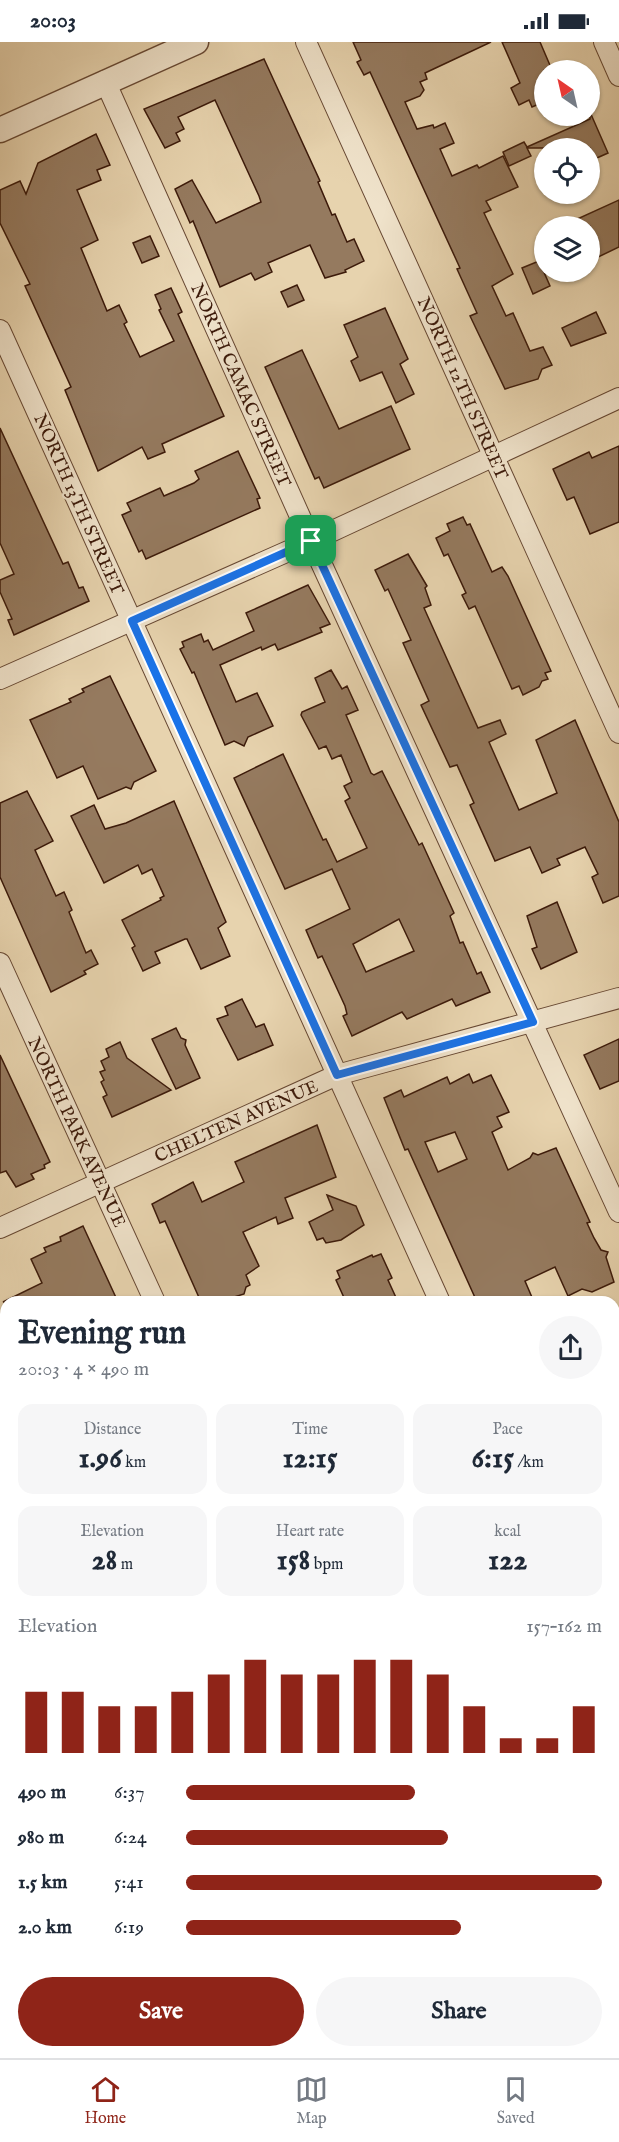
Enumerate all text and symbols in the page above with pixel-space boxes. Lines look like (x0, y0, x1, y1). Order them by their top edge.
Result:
text: 20:03 (30, 7, 76, 35)
north arrow (534, 60, 600, 126)
map controls (534, 60, 600, 282)
button: locate (534, 138, 600, 204)
button: layers (534, 216, 600, 282)
street label: NORTH CAMAC STREET (184, 280, 295, 491)
street label: NORTH 12TH STREET (411, 294, 512, 484)
street label: NORTH 13TH STREET (27, 410, 128, 599)
pin (285, 515, 336, 566)
icon: arrive (294, 524, 327, 557)
street label: NORTH PARK AVENUE (21, 1034, 130, 1232)
street label: CHELTEN AVENUE (151, 1076, 322, 1169)
text: Evening run (18, 1313, 186, 1355)
button: share (539, 1316, 602, 1379)
text: 20:03 · 4 × 490 m (18, 1357, 149, 1382)
text: Distance (83, 1420, 141, 1440)
text: Time (292, 1420, 328, 1440)
text: Pace (493, 1420, 523, 1440)
text: 1.96 (78, 1440, 122, 1478)
text: 12:15 (282, 1440, 338, 1478)
text: 6:15 (471, 1440, 514, 1478)
text: km (122, 1453, 146, 1473)
text: /km (514, 1453, 544, 1473)
text: Elevation (81, 1522, 144, 1542)
text: Heart rate (276, 1522, 344, 1542)
text: kcal (494, 1522, 521, 1542)
text: 28 (91, 1542, 117, 1580)
text: 158 (277, 1542, 310, 1580)
text: 122 (488, 1542, 527, 1580)
text: m (117, 1555, 133, 1575)
text: bpm (310, 1555, 343, 1575)
text: Elevation (18, 1614, 97, 1639)
text: 157–162 m (526, 1614, 602, 1639)
text: 490 m (18, 1780, 66, 1805)
text: 6:37 (114, 1780, 145, 1805)
text: 980 m (18, 1825, 64, 1850)
text: 6:24 (114, 1825, 147, 1850)
text: 1.5 km (18, 1870, 68, 1895)
text: 5:41 (114, 1870, 144, 1895)
text: 2.0 km (18, 1915, 72, 1940)
text: 6:19 (114, 1915, 144, 1940)
button: Save (18, 1977, 304, 2046)
button: Share (316, 1977, 602, 2046)
tab: Home (84, 2073, 126, 2129)
tab: Map (295, 2073, 328, 2129)
tab: Saved (497, 2073, 535, 2129)

